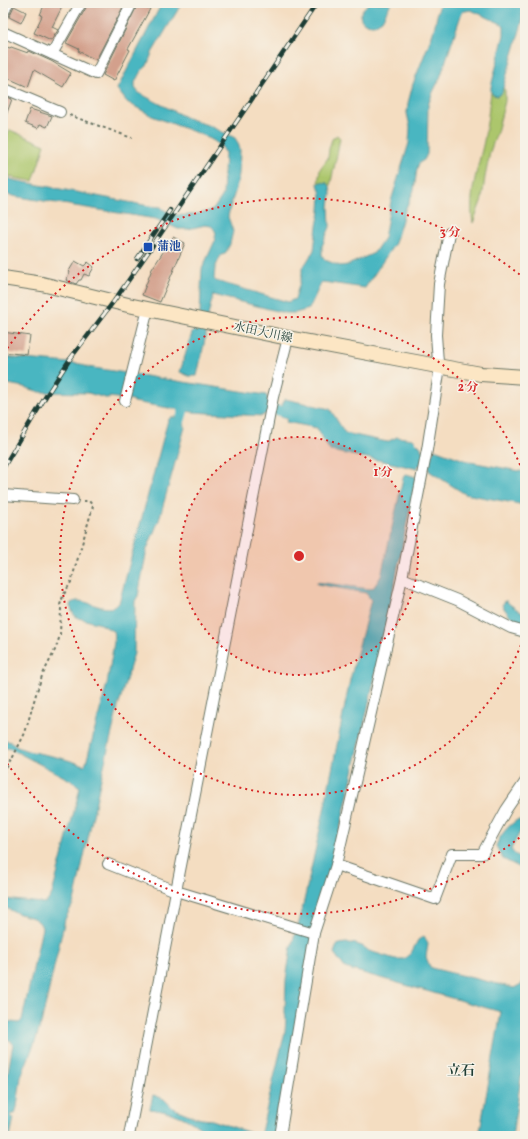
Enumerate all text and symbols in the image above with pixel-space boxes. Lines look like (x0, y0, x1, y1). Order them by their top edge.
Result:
text: 3 分 (440, 225, 460, 241)
place label: 蒲池 (157, 239, 181, 255)
marker: 蒲池 (142, 241, 154, 253)
street label: 水田大川線 (232, 319, 294, 347)
text: 2 分 (458, 380, 478, 396)
text: 1 分 (373, 465, 393, 481)
centre of rings (292, 549, 306, 563)
district label: 立石 (447, 1062, 475, 1081)

